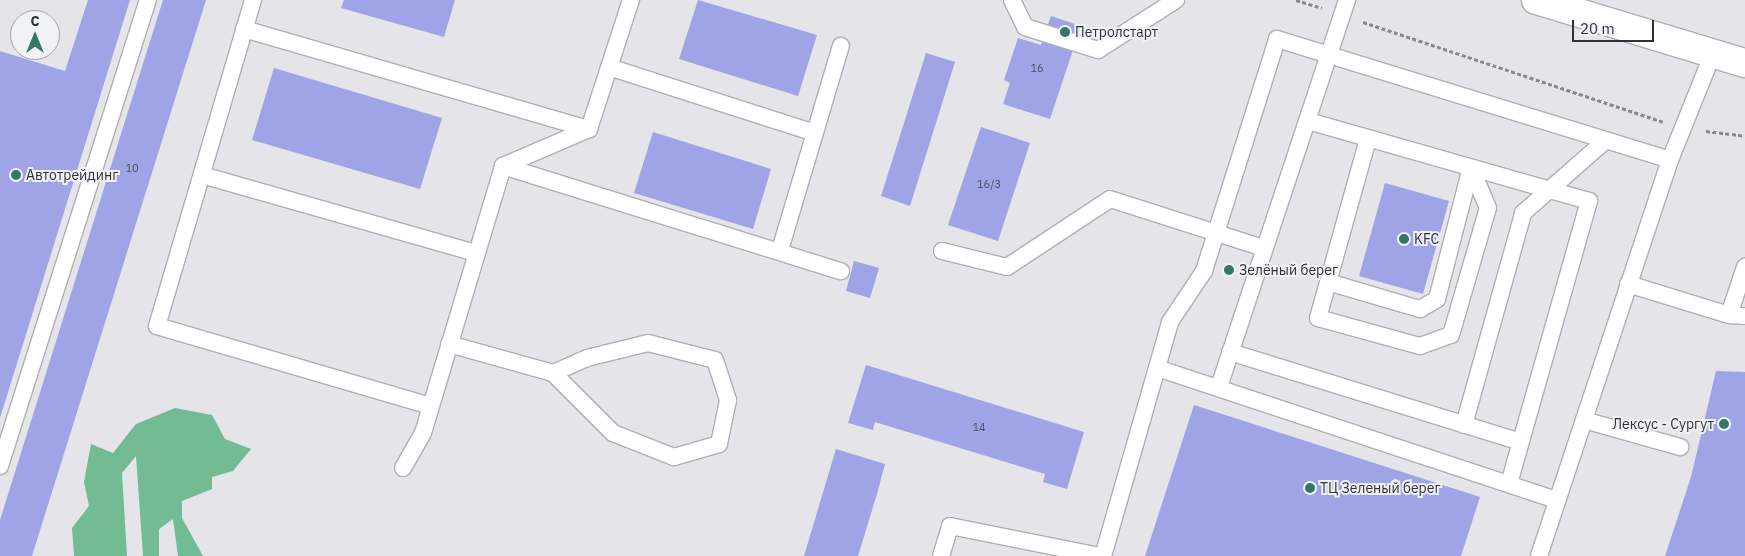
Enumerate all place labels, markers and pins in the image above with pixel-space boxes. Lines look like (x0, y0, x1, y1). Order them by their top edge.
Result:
place label: Петролстарт (1075, 24, 1158, 40)
marker: Петролстарт (1059, 26, 1071, 38)
place label: Автотрейдинг (26, 167, 118, 183)
marker: Автотрейдинг (10, 169, 22, 181)
place label: KFC (1414, 231, 1439, 247)
marker: KFC (1398, 233, 1410, 245)
place label: Зелёный берег (1239, 262, 1338, 278)
marker: Зелёный берег (1223, 264, 1235, 276)
place label: Лексус - Сургут (1613, 416, 1714, 432)
marker: Лексус - Сургут (1718, 418, 1730, 430)
place label: ТЦ Зеленый берег (1320, 480, 1440, 496)
marker: ТЦ Зеленый берег (1304, 482, 1316, 494)

